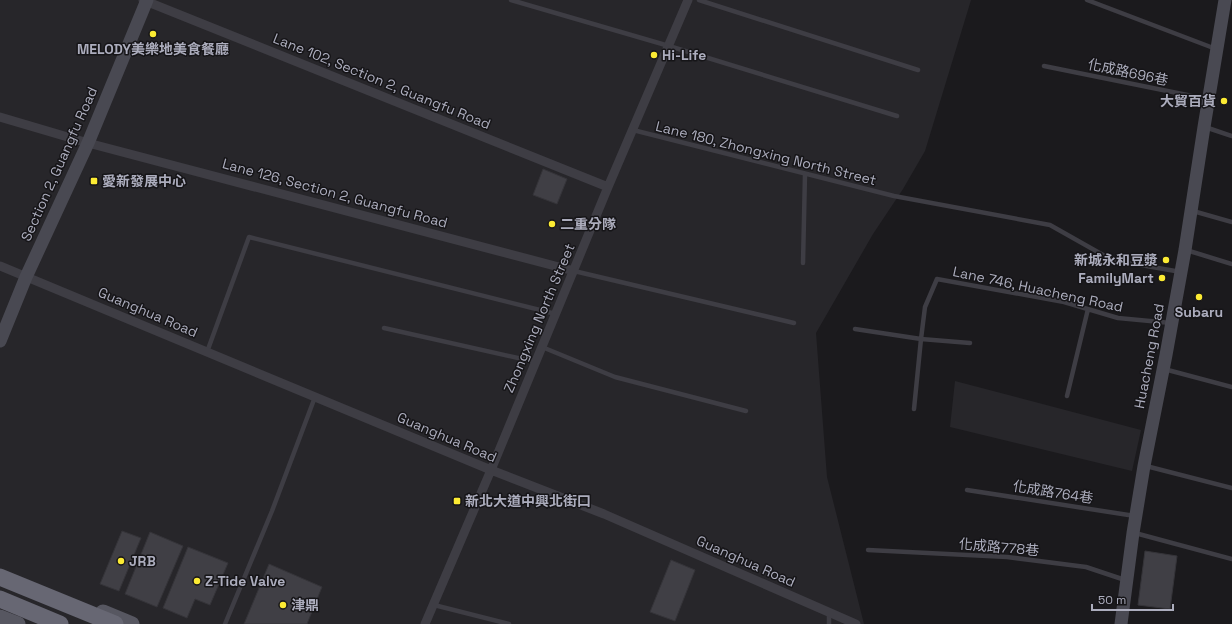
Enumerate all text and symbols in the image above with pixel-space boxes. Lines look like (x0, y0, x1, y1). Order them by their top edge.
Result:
marker: MELODY美樂地美食餐廳 (148, 29, 158, 39)
street label: Lane 102, Section 2, Guangfu Road (271, 29, 493, 133)
place label: MELODY美樂地美食餐廳 (77, 40, 229, 58)
place label: Hi-Life (662, 46, 706, 64)
marker: Hi-Life (649, 50, 659, 60)
street label: 化成路696巷 (1086, 55, 1170, 89)
street label: Section 2, Guangfu Road (17, 84, 101, 244)
place label: 大貿百貨 (1160, 92, 1216, 110)
marker: 大貿百貨 (1219, 96, 1229, 106)
street label: Lane 180, Zhongxing North Street (654, 117, 878, 189)
street label: Lane 126, Section 2, Guangfu Road (220, 154, 450, 232)
place label: 愛新發展中心 (102, 172, 186, 190)
marker: 愛新發展中心 (89, 176, 99, 186)
place label: 二重分隊 (560, 215, 616, 233)
marker: 二重分隊 (547, 219, 557, 229)
street label: Zhongxing North Street (499, 241, 579, 395)
place label: 新城永和豆漿 (1074, 251, 1158, 269)
marker: 新城永和豆漿 (1161, 255, 1171, 265)
street label: Lane 746, Huacheng Road (951, 262, 1125, 316)
place label: FamilyMart (1078, 269, 1154, 287)
marker: FamilyMart (1157, 273, 1167, 283)
street label: Guanghua Road (95, 283, 201, 341)
marker: Subaru (1194, 292, 1204, 302)
street label: Huacheng Road (1130, 302, 1168, 410)
place label: Subaru (1175, 303, 1223, 321)
street label: Guanghua Road (394, 408, 500, 466)
street label: 化成路764巷 (1012, 477, 1094, 507)
place label: 新北大道中興北街口 (465, 492, 591, 510)
marker: 新北大道中興北街口 (452, 496, 462, 506)
street label: Guanghua Road (694, 531, 798, 591)
street label: 化成路778巷 (958, 535, 1040, 559)
place label: JRB (129, 552, 156, 570)
marker: JRB (116, 556, 126, 566)
place label: Z-Tide Valve (205, 572, 285, 590)
marker: Z-Tide Valve (192, 576, 202, 586)
scale bar (1092, 586, 1173, 612)
text: 50 m (1098, 592, 1126, 608)
place label: 津鼎 (291, 596, 319, 614)
marker: 津鼎 (278, 600, 288, 610)

